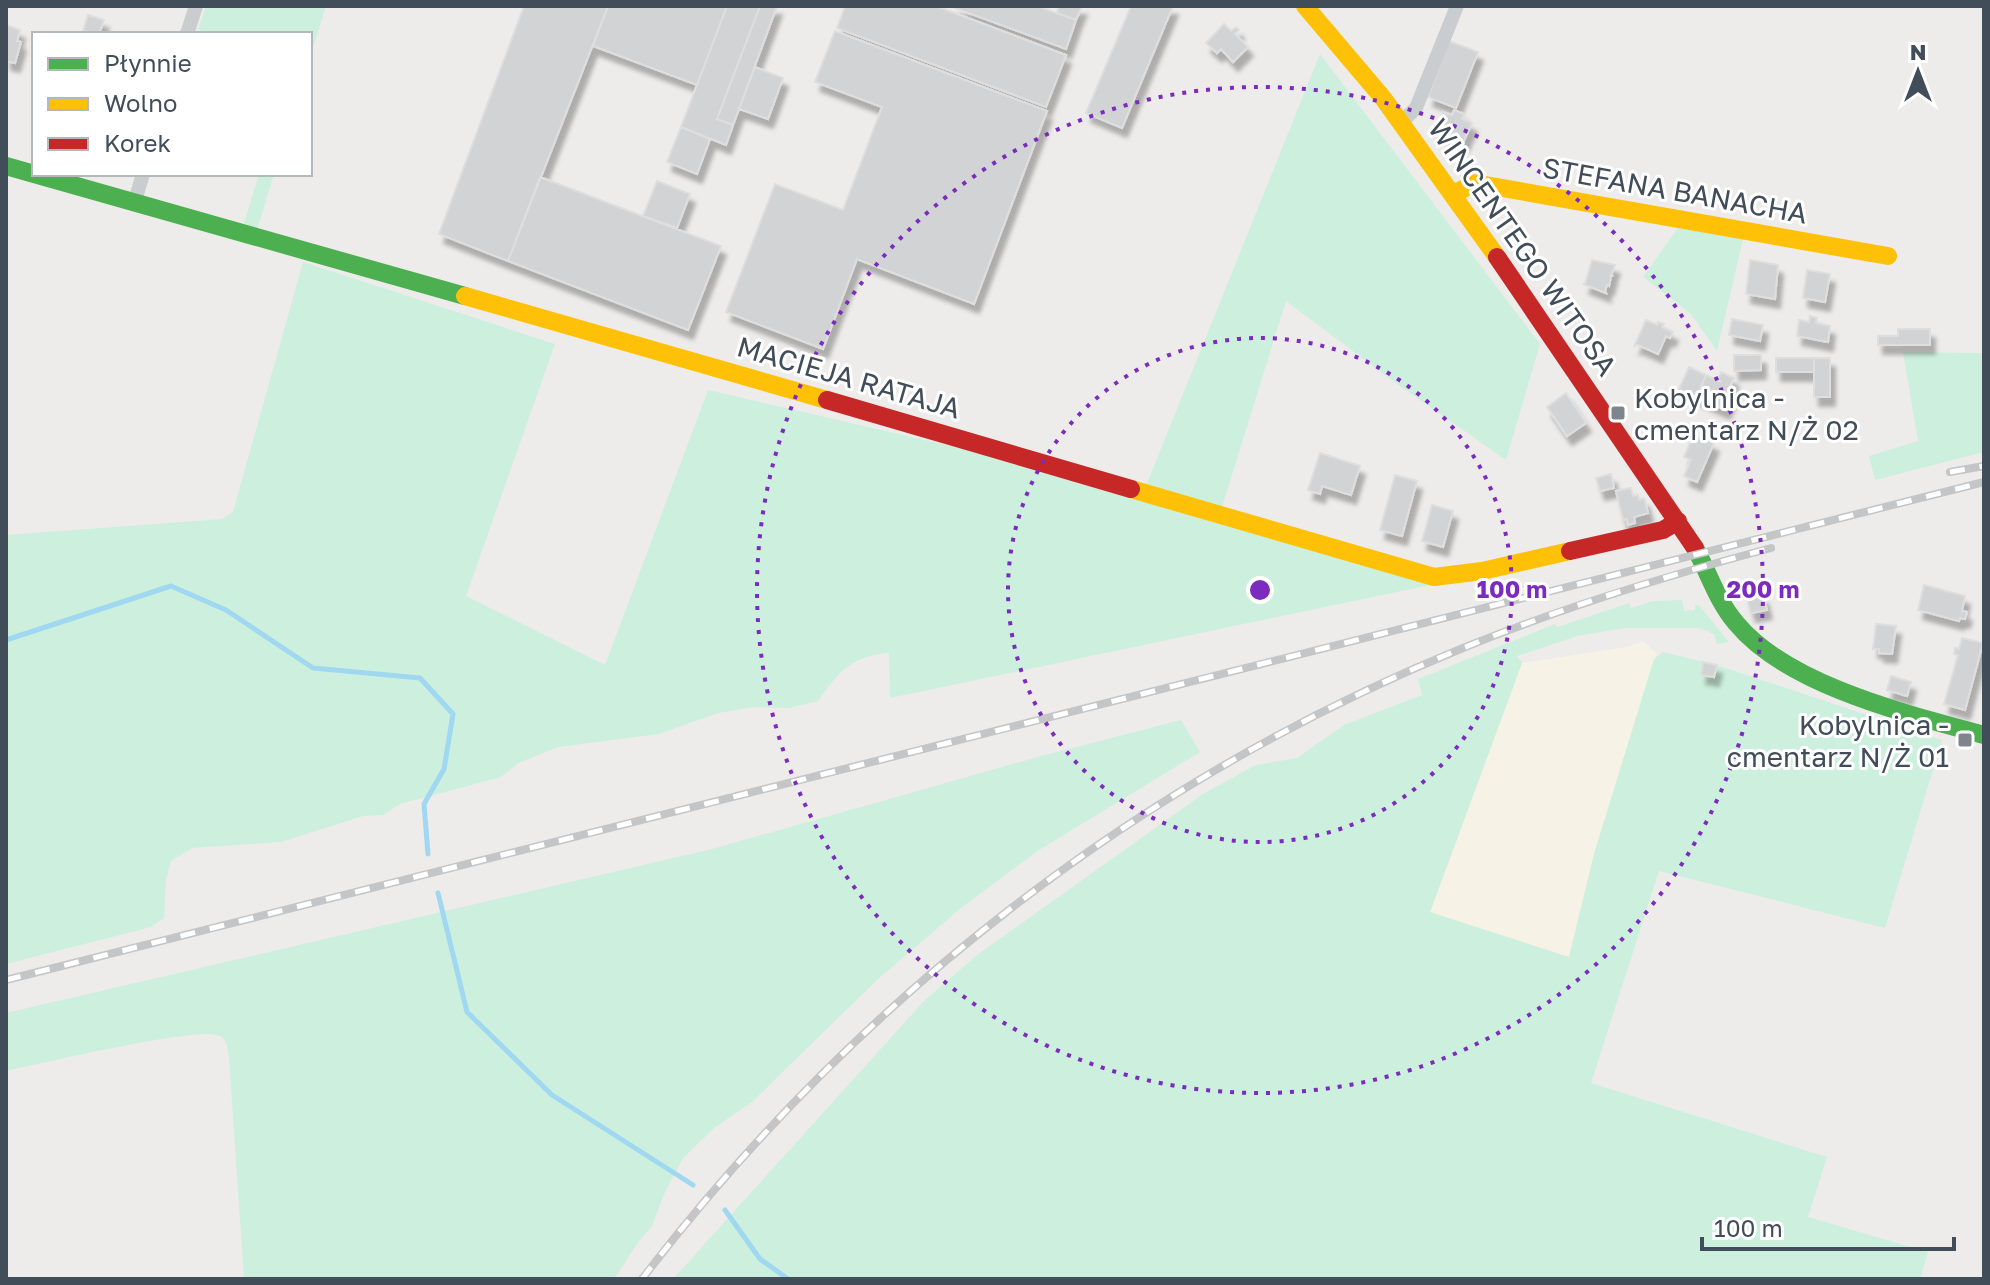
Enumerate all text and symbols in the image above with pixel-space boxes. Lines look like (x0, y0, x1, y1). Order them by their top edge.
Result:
legend (32, 32, 312, 176)
north arrow (1878, 32, 1958, 112)
text: N (1910, 38, 1926, 65)
text: Płynnie (104, 48, 192, 77)
text: Wolno (104, 88, 177, 117)
street label: WINCENTEGO WITOSA (1422, 112, 1624, 382)
text: Korek (104, 128, 171, 157)
street label: STEFANA BANACHA (1540, 150, 1810, 230)
street label: MACIEJA RATAJA (734, 329, 965, 425)
place label: Kobylnica - cmentarz N/Ż 02 (1634, 381, 1859, 446)
marker: Kobylnica - cmentarz N/Ż 02 (1609, 404, 1627, 422)
text: 100 m (1477, 574, 1547, 603)
text: 200 m (1727, 574, 1799, 603)
centre of rings (1246, 576, 1274, 604)
place label: Kobylnica - cmentarz N/Ż 01 (1727, 708, 1949, 773)
marker: Kobylnica - cmentarz N/Ż 01 (1956, 731, 1974, 749)
scale bar (1702, 1201, 1954, 1251)
text: 100 m (1714, 1213, 1783, 1242)

